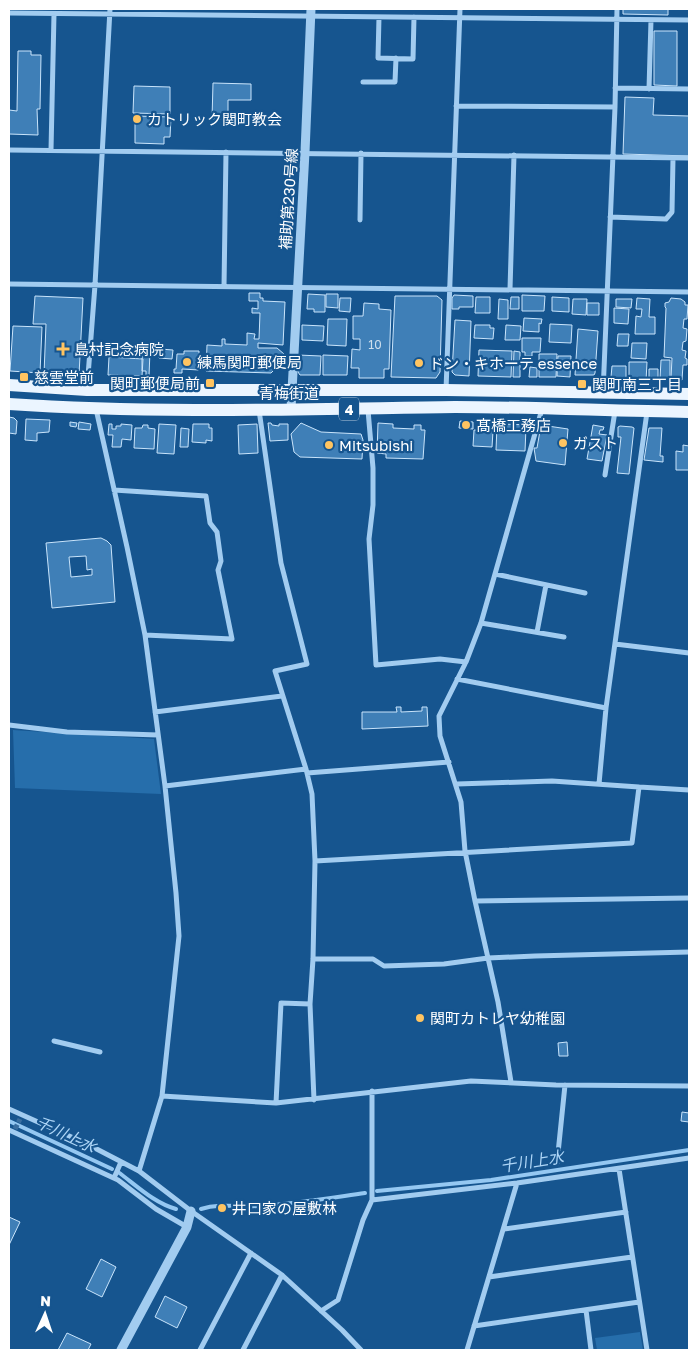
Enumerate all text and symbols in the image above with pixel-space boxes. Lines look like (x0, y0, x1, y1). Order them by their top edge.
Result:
place label: カトリック関町教会 (147, 110, 282, 128)
marker: カトリック関町教会 (131, 113, 143, 125)
street label: 補助第230号線 (275, 148, 301, 250)
house number: 10 (368, 337, 382, 352)
place label: 島村記念病院 (74, 340, 164, 358)
marker: 島村記念病院 (56, 342, 70, 356)
place label: 練馬関町郵便局 (197, 353, 302, 371)
place label: ドン・キホーテ essence (429, 354, 597, 372)
marker: 練馬関町郵便局 (181, 356, 193, 368)
marker: ドン・キホーテ essence (413, 357, 425, 369)
place label: 慈雲堂前 (34, 368, 94, 386)
marker: 慈雲堂前 (18, 371, 30, 383)
place label: 関町郵便局前 (110, 374, 200, 392)
place label: 関町南三丁目 (592, 375, 682, 393)
marker: 関町郵便局前 (204, 377, 216, 389)
marker: 関町南三丁目 (576, 378, 588, 390)
street label: 青梅街道 (259, 384, 319, 402)
road number: 4 (339, 398, 359, 420)
place label: 髙橋工務店 (476, 416, 551, 434)
marker: 髙橋工務店 (460, 419, 472, 431)
place label: ガスト (573, 434, 618, 452)
place label: Mitsubishi (339, 436, 413, 454)
marker: ガスト (557, 437, 569, 449)
marker: Mitsubishi (323, 439, 335, 451)
place label: 関町カトレヤ幼稚園 (430, 1009, 565, 1027)
marker: 関町カトレヤ幼稚園 (414, 1012, 426, 1024)
water label: 千川上水 (33, 1111, 101, 1157)
water label: 千川上水 (499, 1146, 567, 1176)
place label: 井口家の屋敷林 (232, 1199, 337, 1217)
marker: 井口家の屋敷林 (216, 1202, 228, 1214)
north arrow (20, 1289, 70, 1339)
text: N (40, 1292, 51, 1309)

